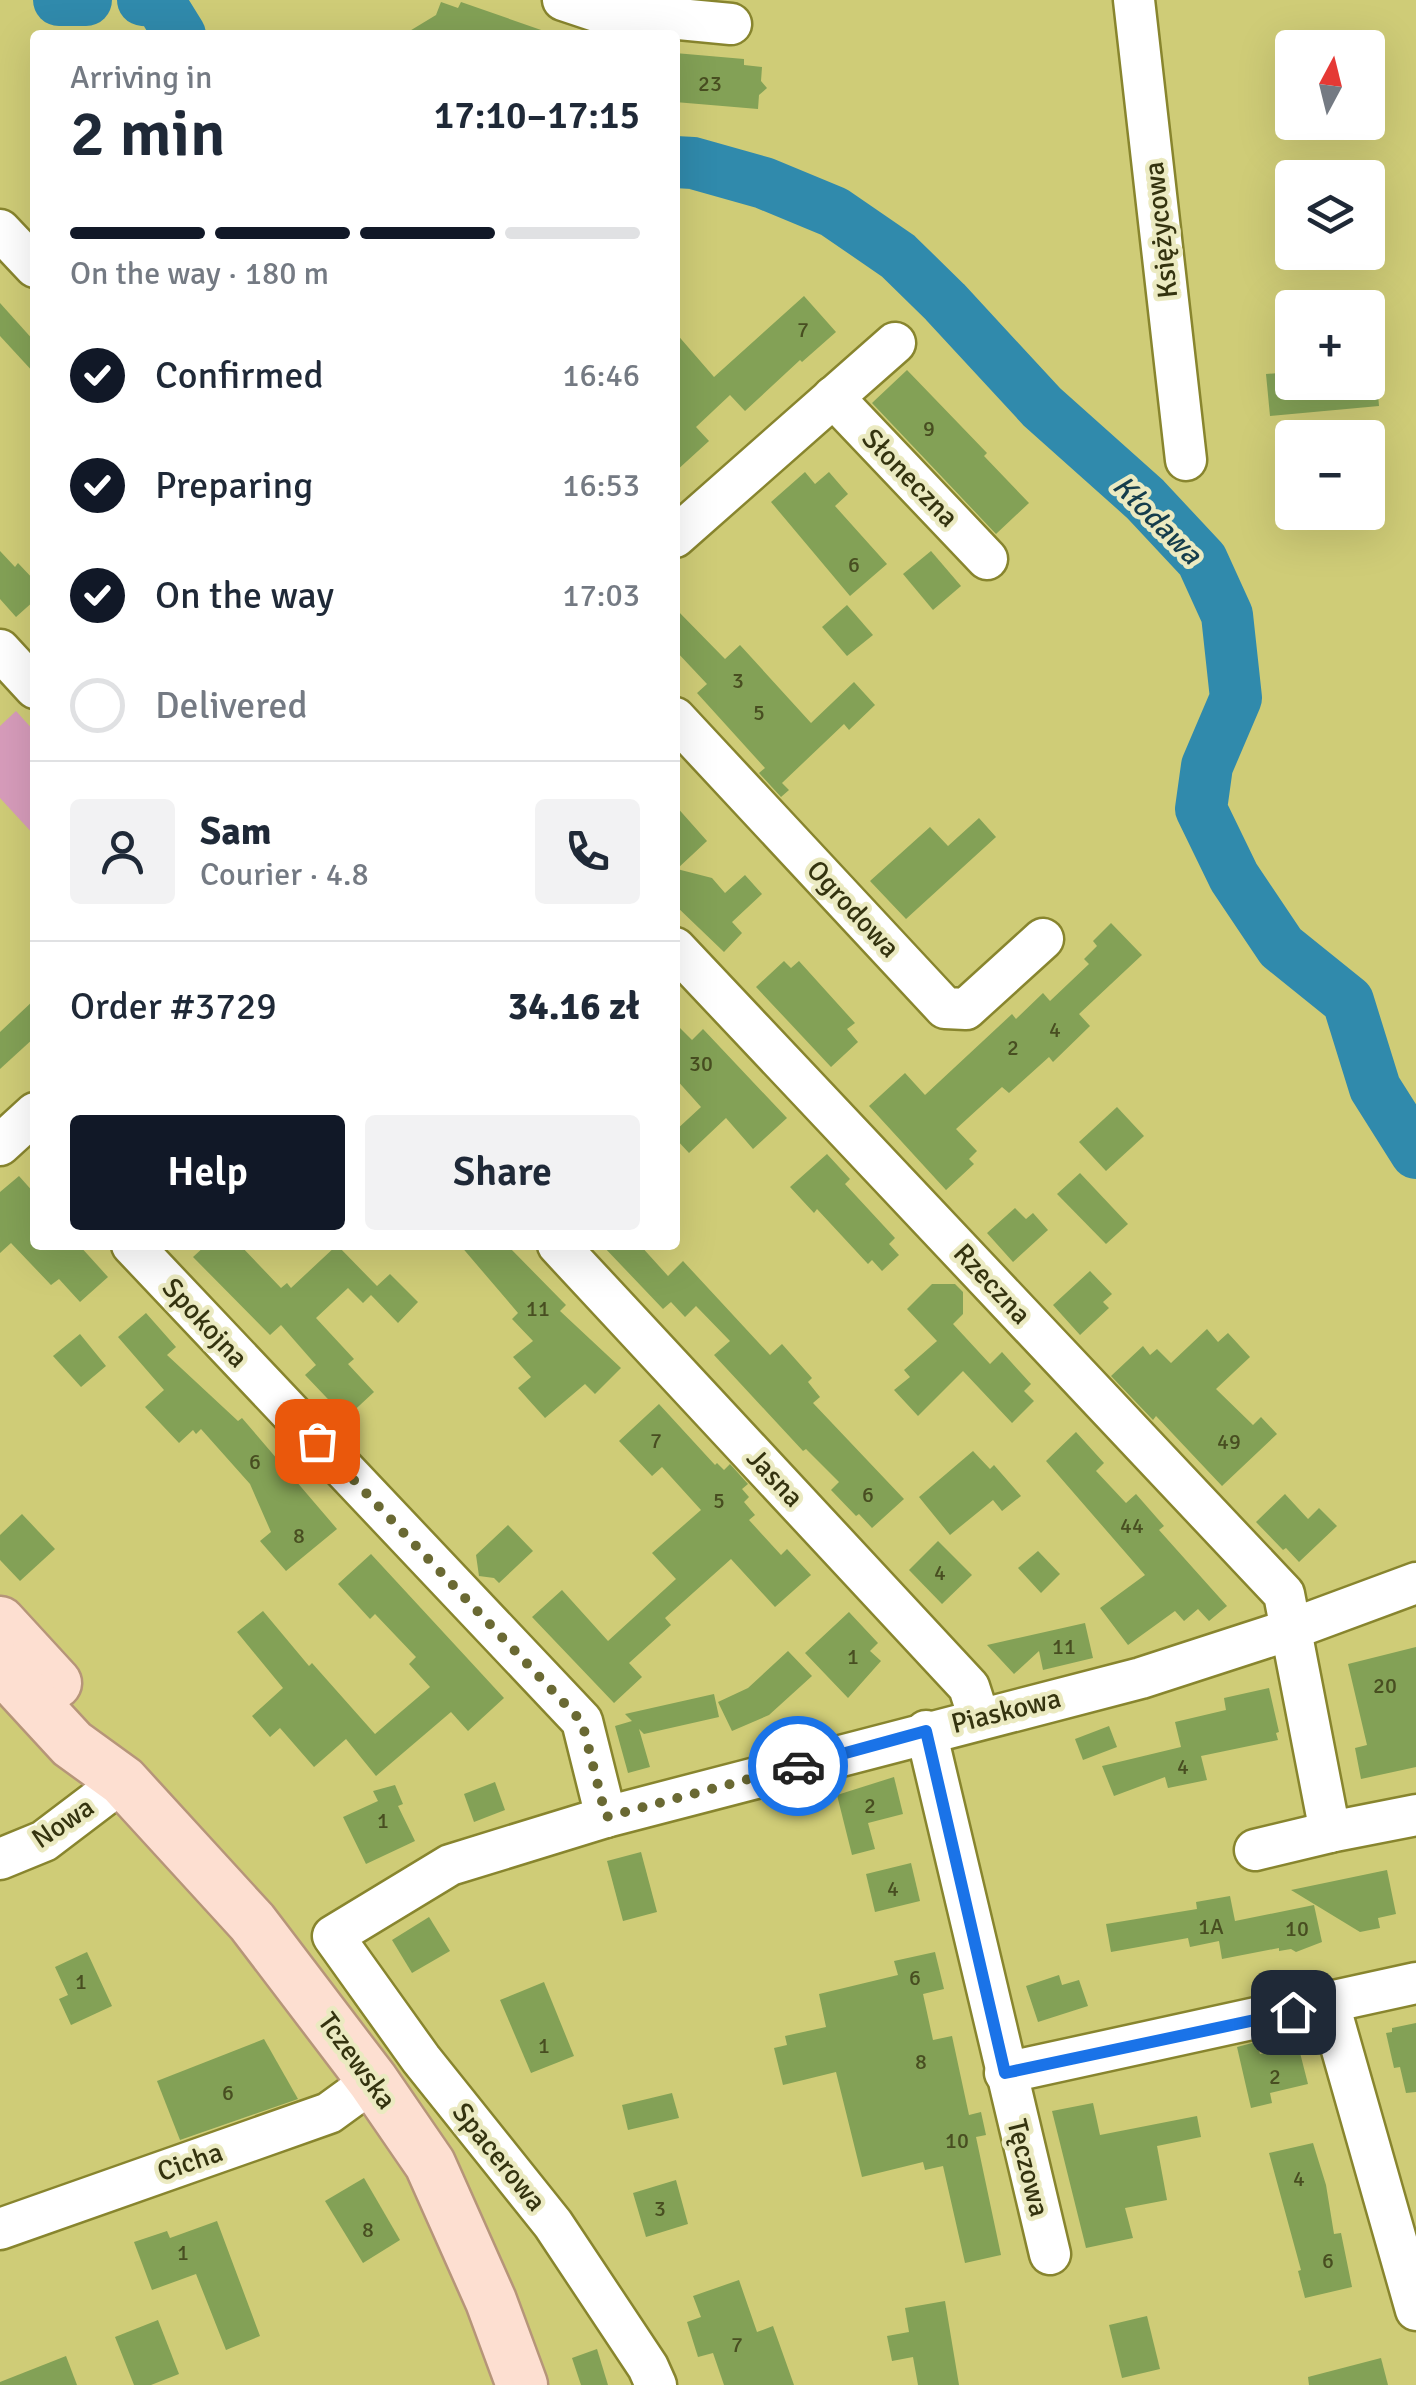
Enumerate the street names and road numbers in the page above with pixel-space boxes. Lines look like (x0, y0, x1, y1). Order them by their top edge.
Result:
street label: Księżycowa (1137, 160, 1185, 300)
street label: Słoneczna (855, 422, 965, 534)
street label: Ogrodowa (799, 853, 907, 965)
street label: Rzeczna (946, 1237, 1038, 1331)
street label: Spokojna (155, 1271, 255, 1375)
street label: Jasna (739, 1442, 811, 1514)
street label: Piaskowa (948, 1681, 1064, 1741)
street label: Nowa (26, 1790, 100, 1856)
street label: Tczewska (311, 2006, 403, 2116)
street label: Spacerowa (445, 2096, 553, 2218)
street label: Tęczowa (1000, 2116, 1056, 2220)
street label: Cicha (153, 2135, 227, 2189)

